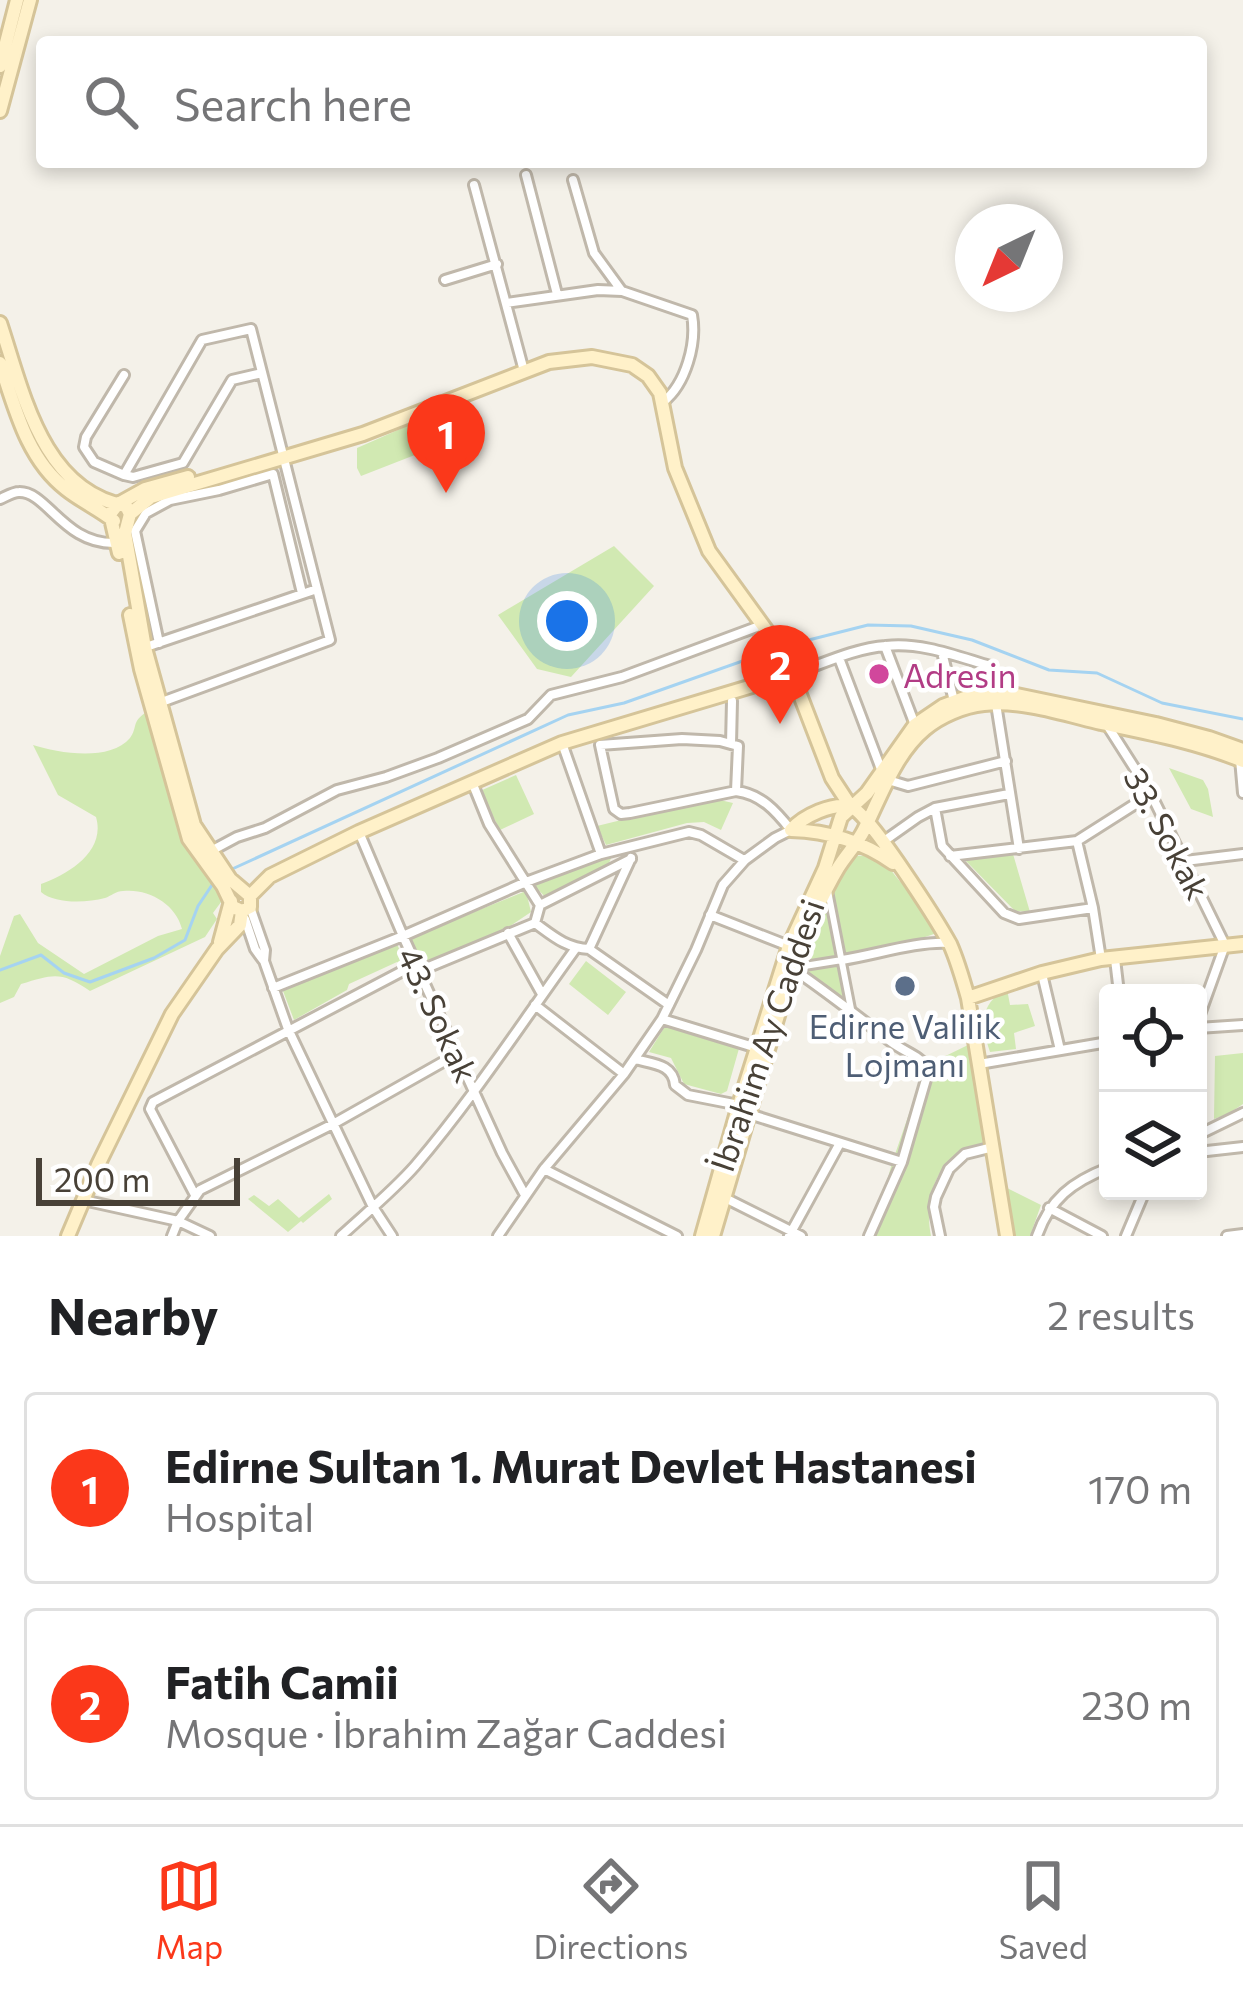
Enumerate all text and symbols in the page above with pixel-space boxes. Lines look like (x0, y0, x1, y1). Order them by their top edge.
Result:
search box (36, 36, 1207, 168)
icon: search (78, 69, 144, 135)
text: Search here (174, 75, 412, 130)
north arrow (955, 204, 1063, 312)
pin: 1 (407, 394, 485, 493)
your location (537, 591, 597, 651)
pin: 2 (741, 625, 819, 724)
place label: Adresin (903, 654, 1017, 695)
marker: Adresin (866, 661, 892, 687)
street label: 33. Sokak (1116, 760, 1220, 906)
street label: İbrahim Ay Caddesi (700, 894, 832, 1176)
street label: 43. Sokak (390, 940, 488, 1088)
marker: Edirne Valilik Lojmanı (892, 973, 918, 999)
map controls (1099, 984, 1207, 1200)
button: locate (1099, 984, 1207, 1092)
place label: Edirne Valilik Lojmanı (809, 1005, 1001, 1084)
button: layers (1099, 1092, 1207, 1200)
scale bar (36, 1152, 240, 1205)
text: 200 m (54, 1158, 150, 1199)
text: Nearby (48, 1283, 218, 1346)
text: 2 results (1047, 1290, 1195, 1338)
text: Edirne Sultan 1. Murat Devlet Hastanesi (165, 1437, 977, 1492)
text: 1 (81, 1464, 99, 1512)
text: 170 m (1088, 1464, 1192, 1512)
text: Hospital (165, 1492, 314, 1540)
text: Fatih Camii (165, 1653, 399, 1708)
text: 2 (79, 1680, 101, 1728)
text: 230 m (1081, 1680, 1192, 1728)
text: Mosque · İbrahim Zağar Caddesi (165, 1708, 727, 1756)
tab: Map (155, 1853, 223, 1966)
tab: Directions (534, 1853, 688, 1966)
tab: Saved (999, 1853, 1088, 1966)

